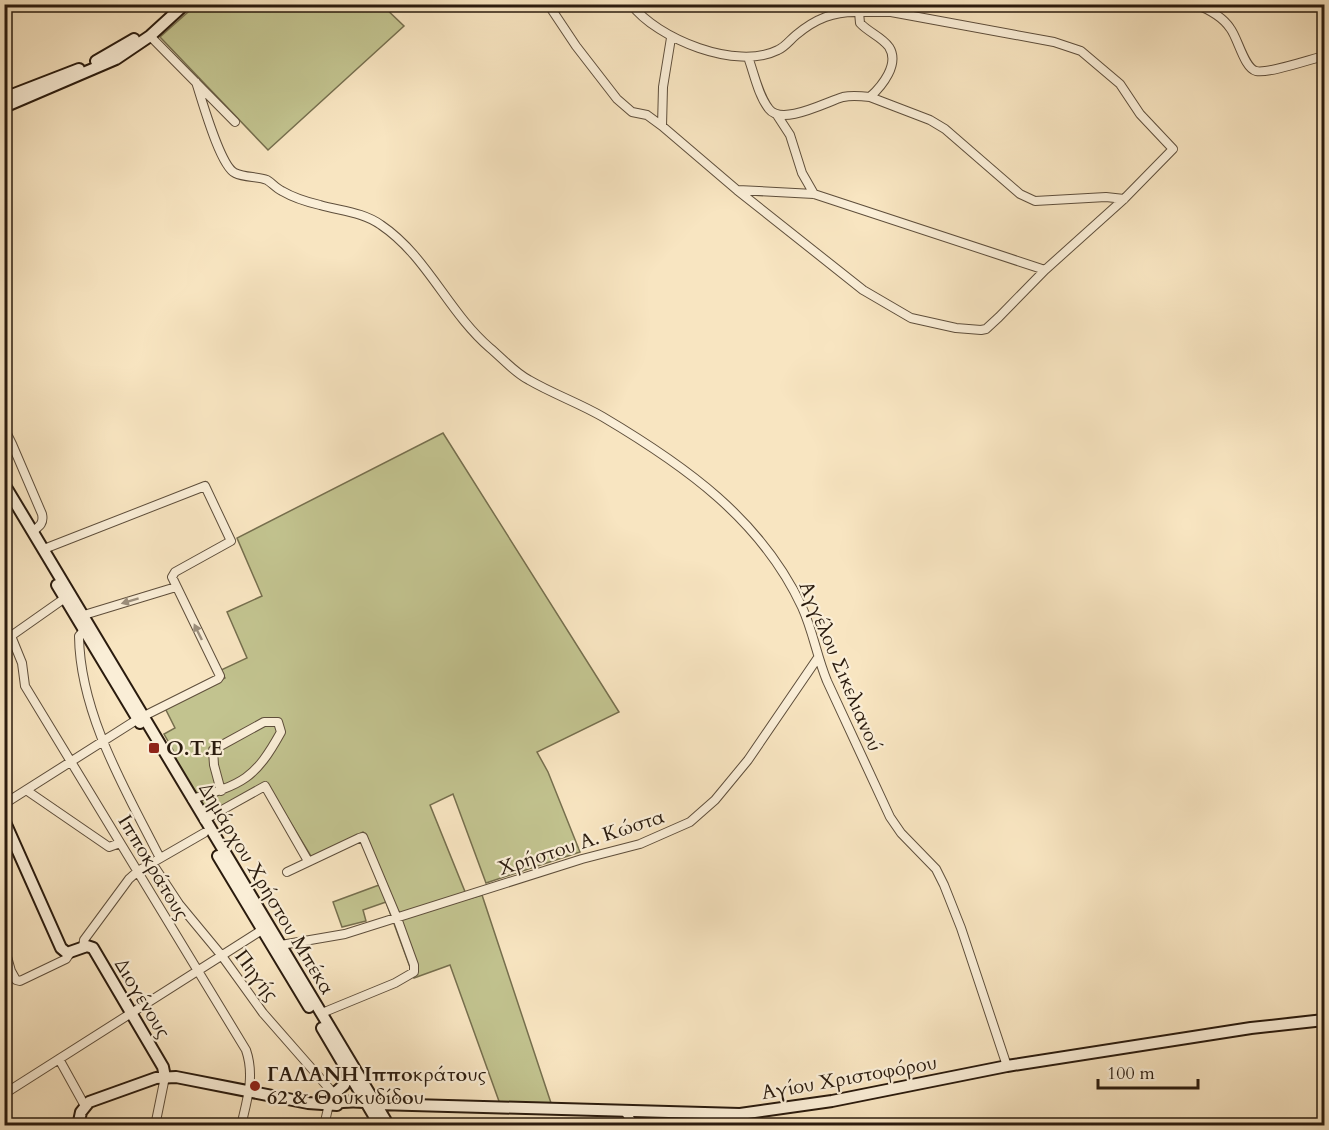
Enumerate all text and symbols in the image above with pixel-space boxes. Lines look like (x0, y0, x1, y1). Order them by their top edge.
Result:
street label: Αγγέλου Σικελιανού (792, 577, 889, 755)
one-way arrow (121, 597, 139, 606)
one-way arrow (194, 623, 203, 640)
place label: Ο.Τ.Ε (166, 735, 223, 762)
marker: Ο.Τ.Ε (147, 741, 161, 755)
street label: Δημάρχου Χρήστου Μπέκα (193, 777, 341, 999)
street label: Χρήστου Α. Κώστα (495, 803, 668, 882)
street label: Ιπποκράτους (112, 810, 196, 925)
street label: Πηγής (228, 944, 285, 1007)
street label: Διογένους (108, 953, 177, 1044)
street label: Αγίου Χριστοφόρου (759, 1049, 939, 1106)
scale bar (1098, 1052, 1198, 1090)
place label: ΓΑΛΑΝΗ Ιπποκράτους 62 & Θουκυδίδου (267, 1061, 487, 1111)
text: 100 m (1107, 1061, 1155, 1086)
marker: ΓΑΛΑΝΗ Ιπποκράτους 62 & Θουκυδίδου (248, 1079, 262, 1093)

